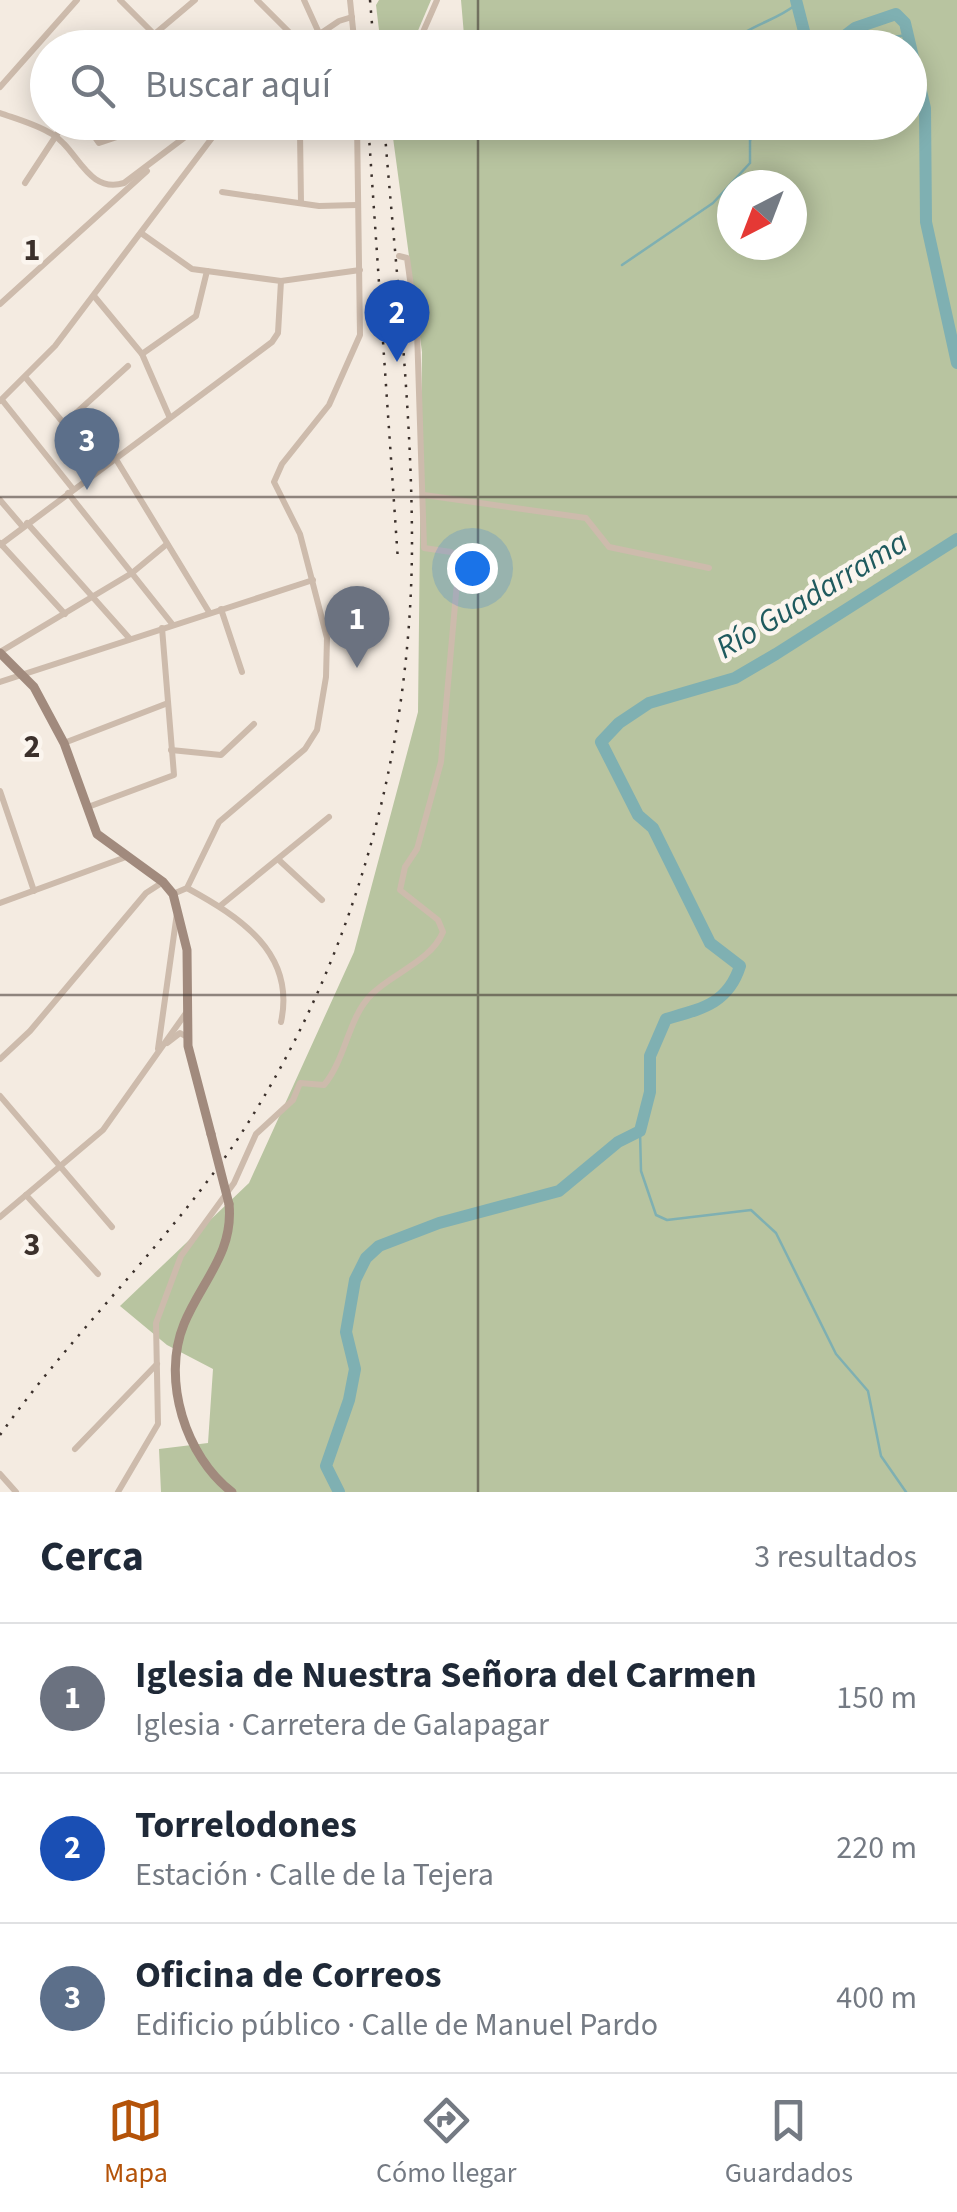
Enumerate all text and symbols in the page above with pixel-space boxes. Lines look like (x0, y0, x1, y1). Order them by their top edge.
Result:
search box (30, 30, 927, 140)
icon: search (65, 58, 120, 113)
text: Buscar aquí (145, 58, 331, 112)
north arrow (717, 170, 807, 260)
text: 1 (24, 227, 40, 273)
pin: 2 (364, 280, 430, 362)
pin: 3 (54, 408, 120, 490)
water label: Río Guadarrama (707, 520, 917, 670)
your location (447, 543, 498, 594)
pin: 1 (324, 586, 390, 668)
text: 2 (24, 724, 40, 770)
text: 3 (24, 1222, 40, 1268)
text: Cerca (40, 1527, 144, 1587)
text: 3 resultados (754, 1534, 917, 1580)
text: Iglesia de Nuestra Señora del Carmen (135, 1648, 757, 1702)
text: 1 (64, 1675, 81, 1721)
text: 150 m (836, 1675, 917, 1721)
text: Iglesia · Carretera de Galapagar (135, 1702, 549, 1748)
text: Torrelodones (135, 1798, 357, 1852)
text: 2 (64, 1825, 81, 1871)
text: 220 m (836, 1825, 917, 1871)
text: Estación · Calle de la Tejera (135, 1852, 494, 1898)
text: Oficina de Correos (135, 1948, 442, 2002)
text: 3 (64, 1975, 81, 2021)
text: 400 m (836, 1975, 917, 2021)
text: Edificio público · Calle de Manuel Pardo (135, 2002, 658, 2048)
tab: Mapa (104, 2093, 168, 2193)
tab: Cómo llegar (376, 2093, 517, 2193)
tab: Guardados (725, 2093, 853, 2193)

